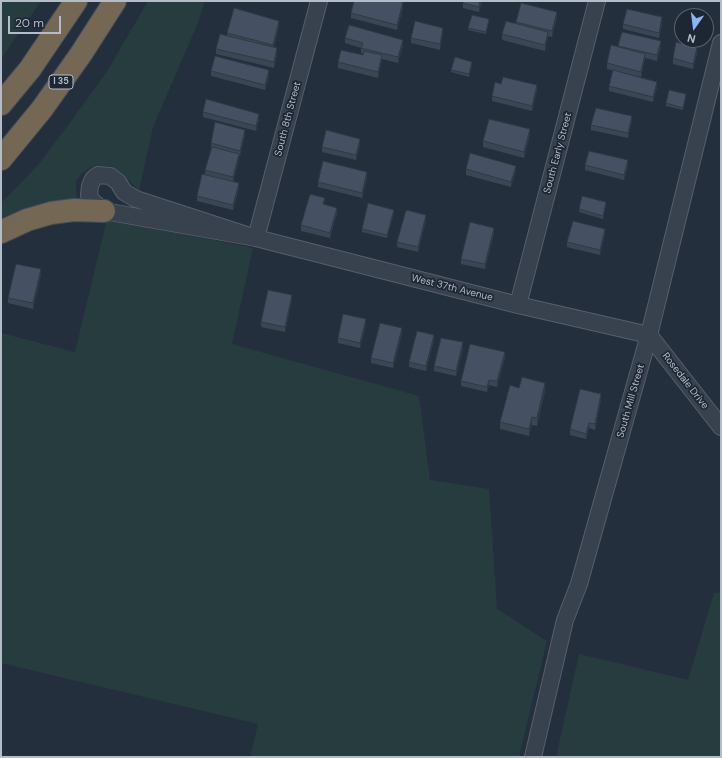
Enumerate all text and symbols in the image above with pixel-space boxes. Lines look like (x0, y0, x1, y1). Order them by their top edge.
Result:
scale bar (10, 8, 63, 34)
north arrow (674, 8, 714, 48)
text: 20 m (15, 15, 44, 31)
text: N (686, 31, 697, 46)
road number: I 35 (49, 75, 73, 89)
street label: South 8th Street (272, 80, 304, 158)
street label: South Early Street (541, 111, 575, 195)
street label: West 37th Avenue (410, 272, 494, 304)
street label: Rosedale Drive (659, 350, 711, 412)
street label: South Mill Street (615, 363, 647, 439)

